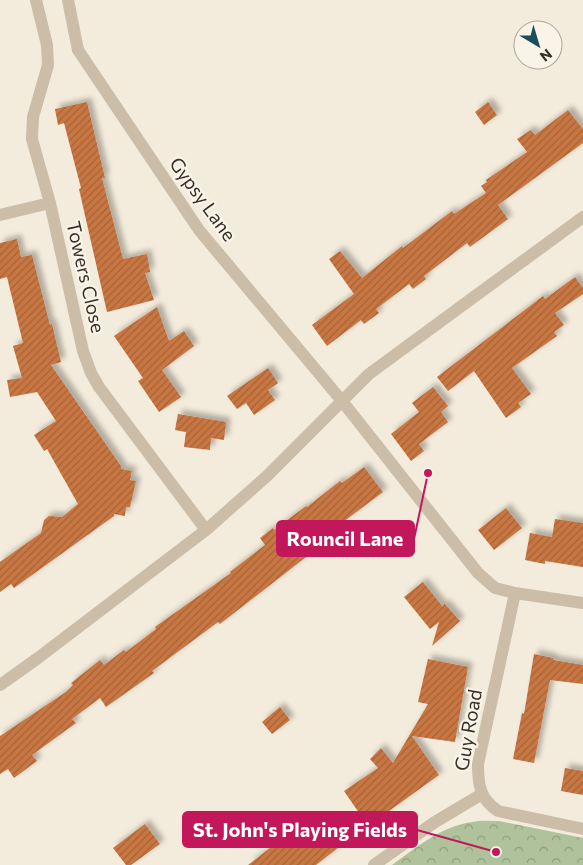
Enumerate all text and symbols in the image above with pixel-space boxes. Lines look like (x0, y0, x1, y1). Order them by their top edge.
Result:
north arrow (513, 20, 563, 70)
text: N (537, 46, 556, 66)
street label: Gypsy Lane (165, 152, 242, 245)
street label: Towers Close (62, 219, 110, 335)
callout: Rouncil Lane (277, 521, 414, 556)
text: Rouncil Lane (287, 526, 403, 550)
street label: Guy Road (449, 687, 486, 772)
callout: St. John's Playing Fields (183, 812, 417, 847)
text: St. John's Playing Fields (193, 817, 407, 841)

